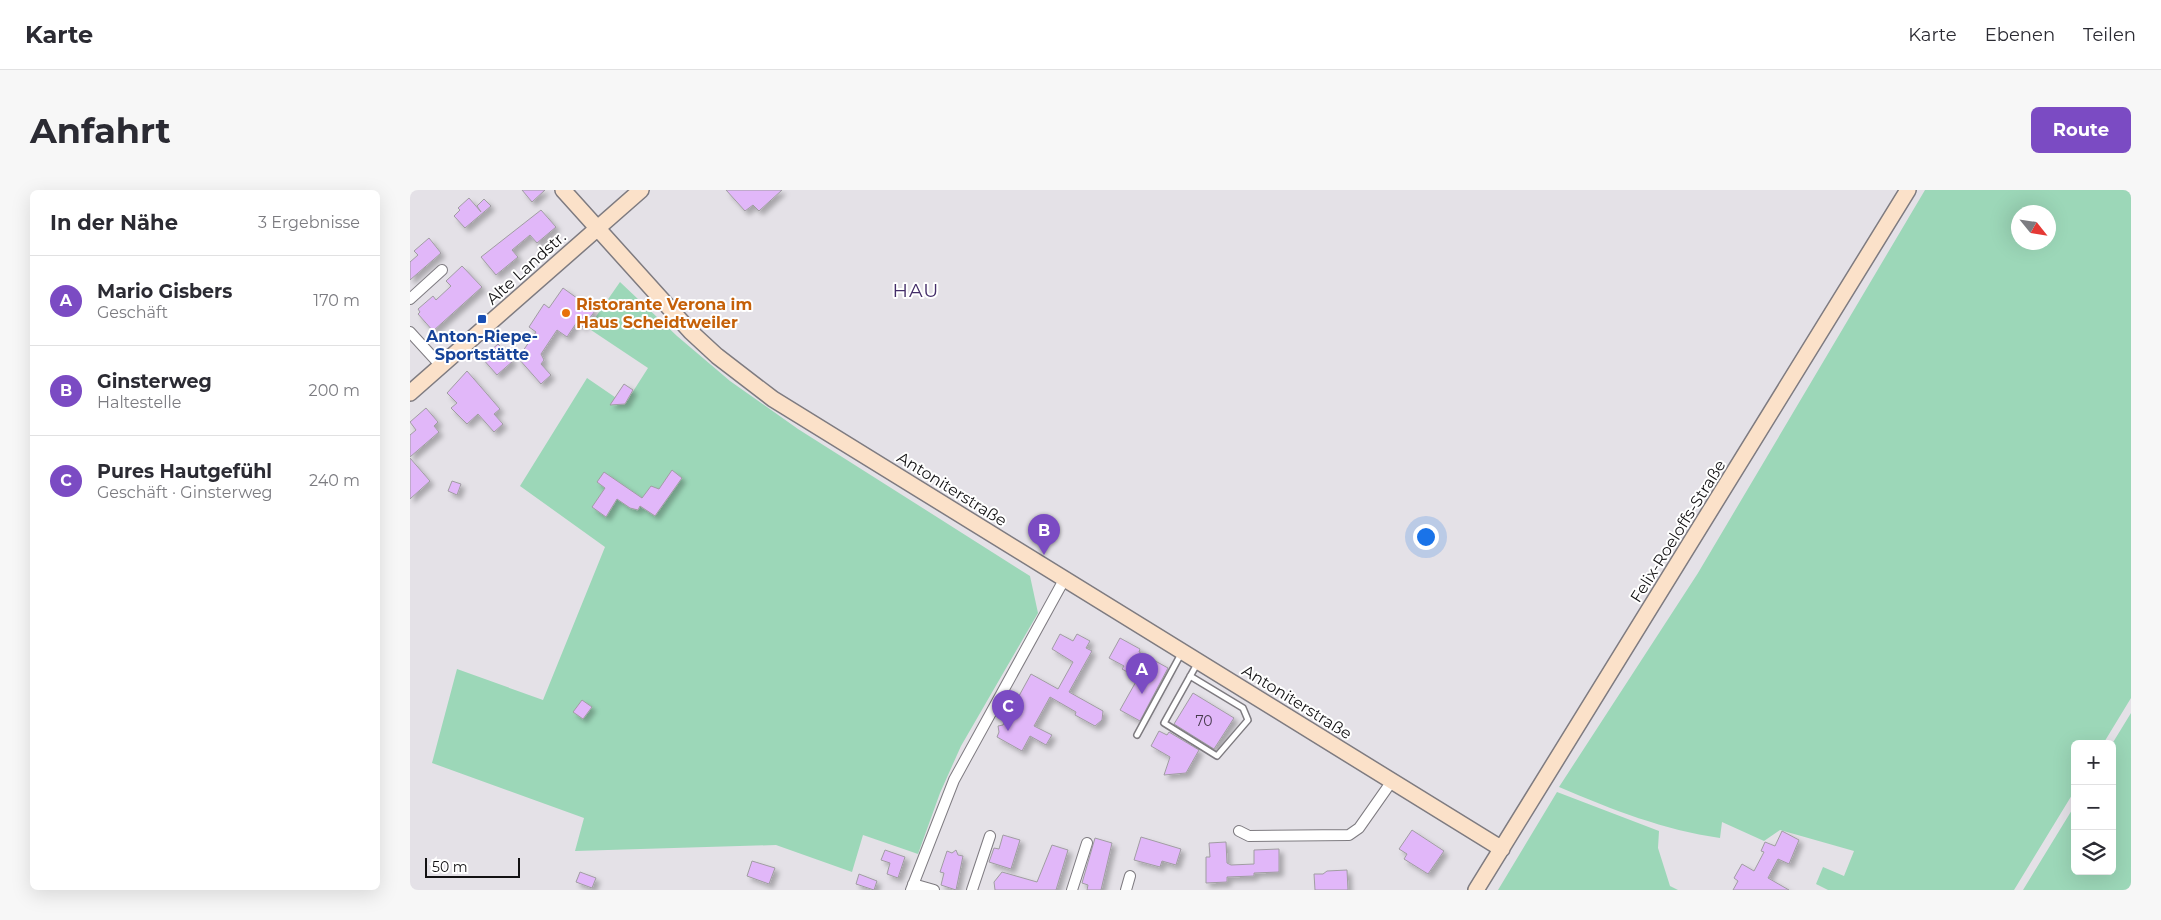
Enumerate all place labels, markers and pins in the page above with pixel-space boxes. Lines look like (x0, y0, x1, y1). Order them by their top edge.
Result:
place label: Ristorante Verona im Haus Scheidtweiler (576, 295, 752, 332)
marker: Ristorante Verona im Haus Scheidtweiler (560, 307, 572, 319)
marker: Anton-Riepe- Sportstätte (476, 313, 488, 325)
place label: Anton-Riepe- Sportstätte (425, 327, 538, 364)
pin: B (1028, 514, 1060, 555)
pin: A (1126, 653, 1158, 694)
pin: C (992, 690, 1024, 731)

